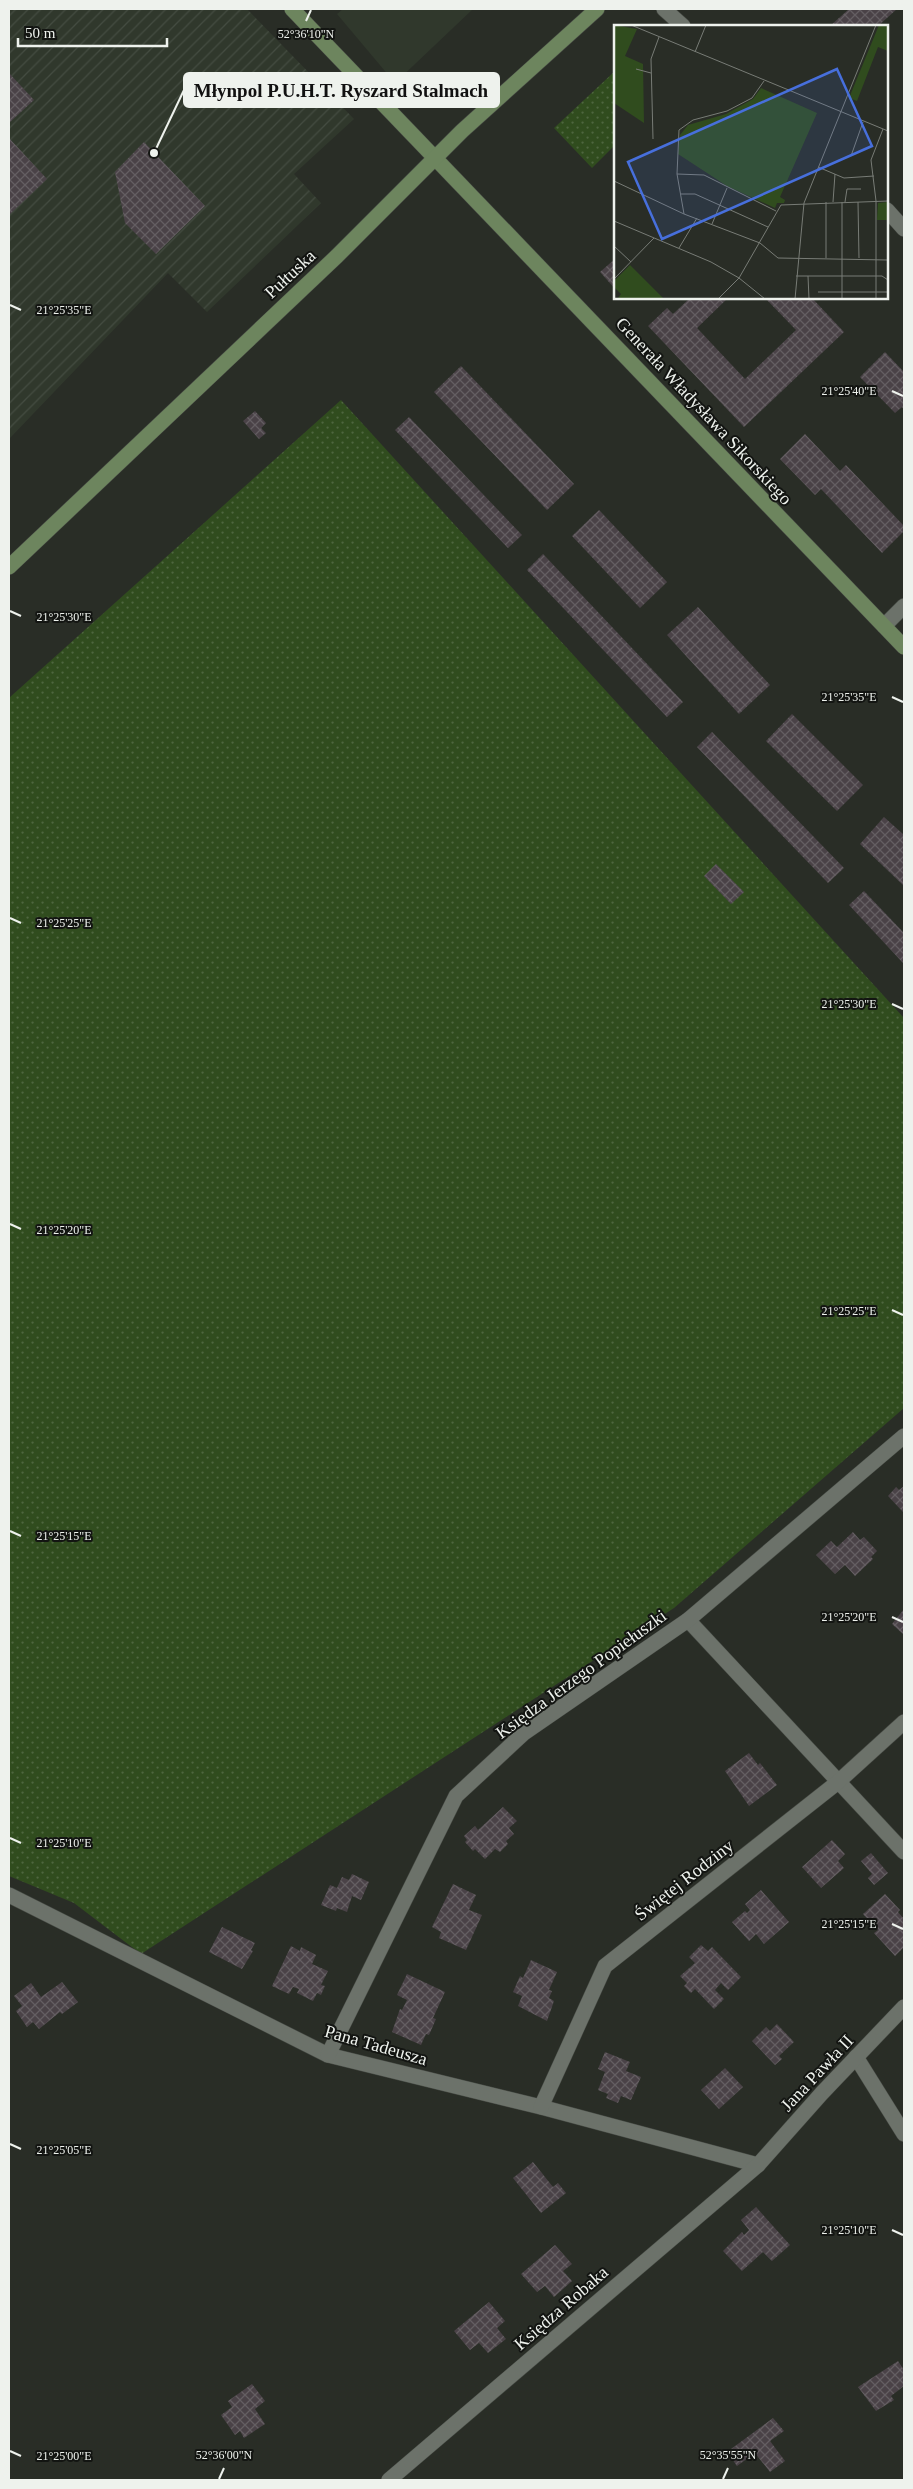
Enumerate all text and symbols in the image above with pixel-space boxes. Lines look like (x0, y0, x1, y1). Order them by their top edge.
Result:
scale bar (18, 15, 166, 47)
text: 50 m (25, 25, 56, 41)
inset map (614, 25, 888, 299)
text: 52°36'10"N (278, 27, 335, 41)
callout: Młynpol P.U.H.T. Ryszard Stalmach (184, 73, 499, 107)
text: Młynpol P.U.H.T. Ryszard Stalmach (194, 80, 489, 101)
street label: Pułtuska (261, 246, 319, 302)
text: 21°25'35"E (36, 303, 92, 317)
street label: Generała Władysława Sikorskiego (612, 313, 796, 509)
text: 21°25'40"E (821, 384, 877, 398)
text: 21°25'30"E (36, 610, 92, 624)
text: 21°25'35"E (821, 690, 877, 704)
text: 21°25'25"E (36, 916, 92, 930)
text: 21°25'30"E (821, 997, 877, 1011)
text: 21°25'20"E (36, 1223, 92, 1237)
text: 21°25'25"E (821, 1304, 877, 1318)
text: 21°25'15"E (36, 1529, 92, 1543)
street label: Księdza Jerzego Popiełuszki (492, 1605, 670, 1743)
text: 21°25'20"E (821, 1610, 877, 1624)
street label: Świętej Rodziny (630, 1835, 737, 1925)
text: 21°25'10"E (36, 1836, 92, 1850)
text: 21°25'15"E (821, 1917, 877, 1931)
street label: Pana Tadeusza (322, 2021, 430, 2069)
street label: Jana Pawła II (777, 2031, 857, 2115)
text: 21°25'05"E (36, 2143, 92, 2157)
text: 21°25'10"E (821, 2223, 877, 2237)
street label: Księdza Robaka (510, 2262, 612, 2354)
text: 52°36'00"N (196, 2448, 253, 2462)
text: 52°35'55"N (700, 2448, 757, 2462)
text: 21°25'00"E (36, 2449, 92, 2463)

